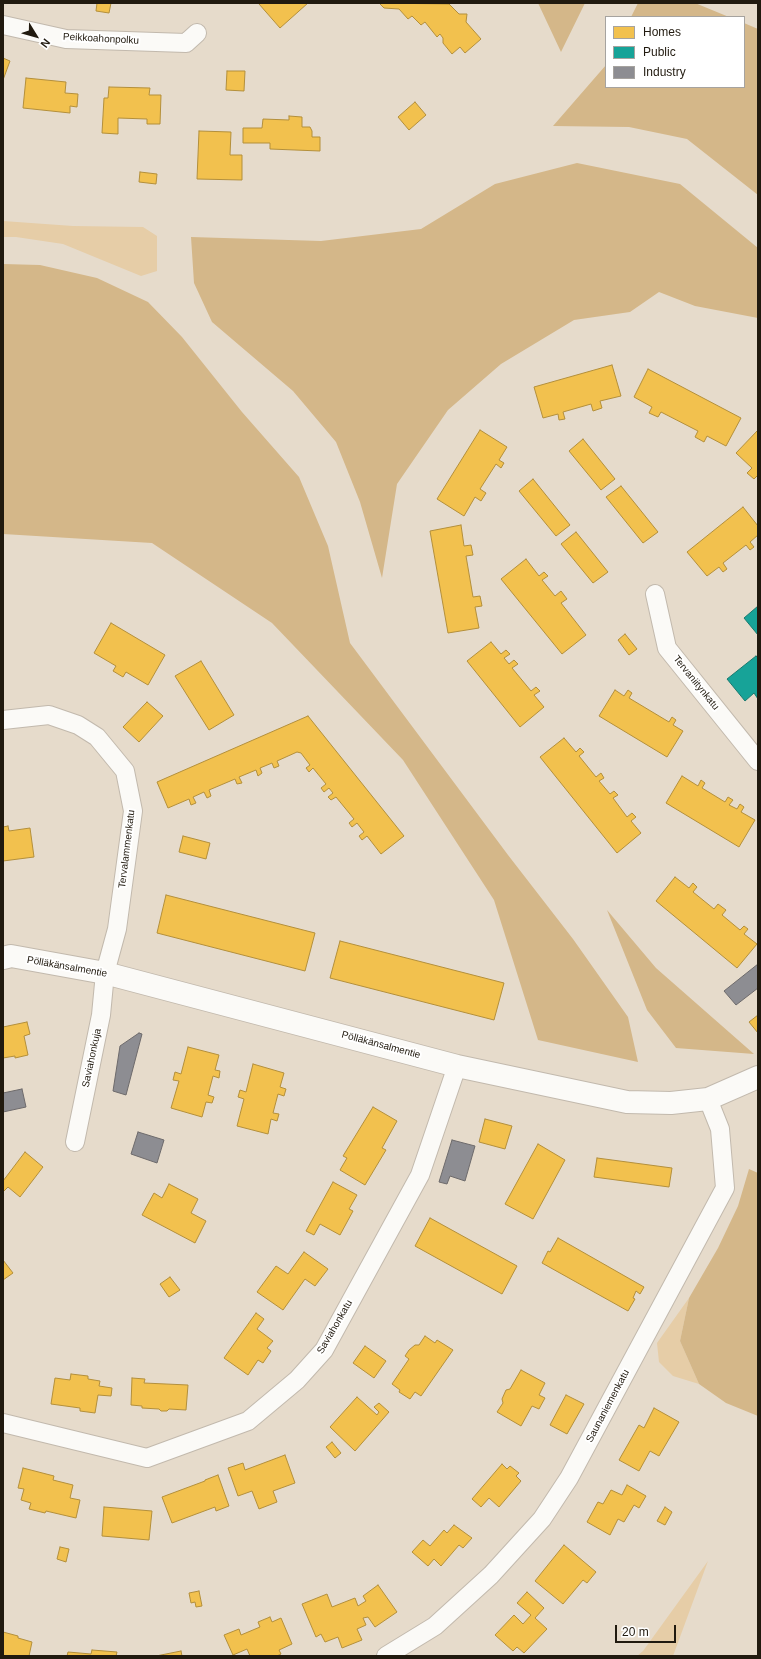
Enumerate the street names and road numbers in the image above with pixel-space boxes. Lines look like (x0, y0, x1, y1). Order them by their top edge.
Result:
street label: Peikkoahonpolku (63, 31, 139, 47)
street label: Tervaniitynkatu (670, 653, 722, 713)
street label: Tervalammenkatu (116, 809, 138, 889)
street label: Pölläkänsalmentie (26, 954, 108, 980)
street label: Saviahonkuja (80, 1027, 104, 1089)
street label: Pölläkänsalmentie (340, 1029, 422, 1061)
street label: Saviahonkatu (315, 1298, 355, 1356)
street label: Saunaniemenkatu (584, 1368, 632, 1444)

